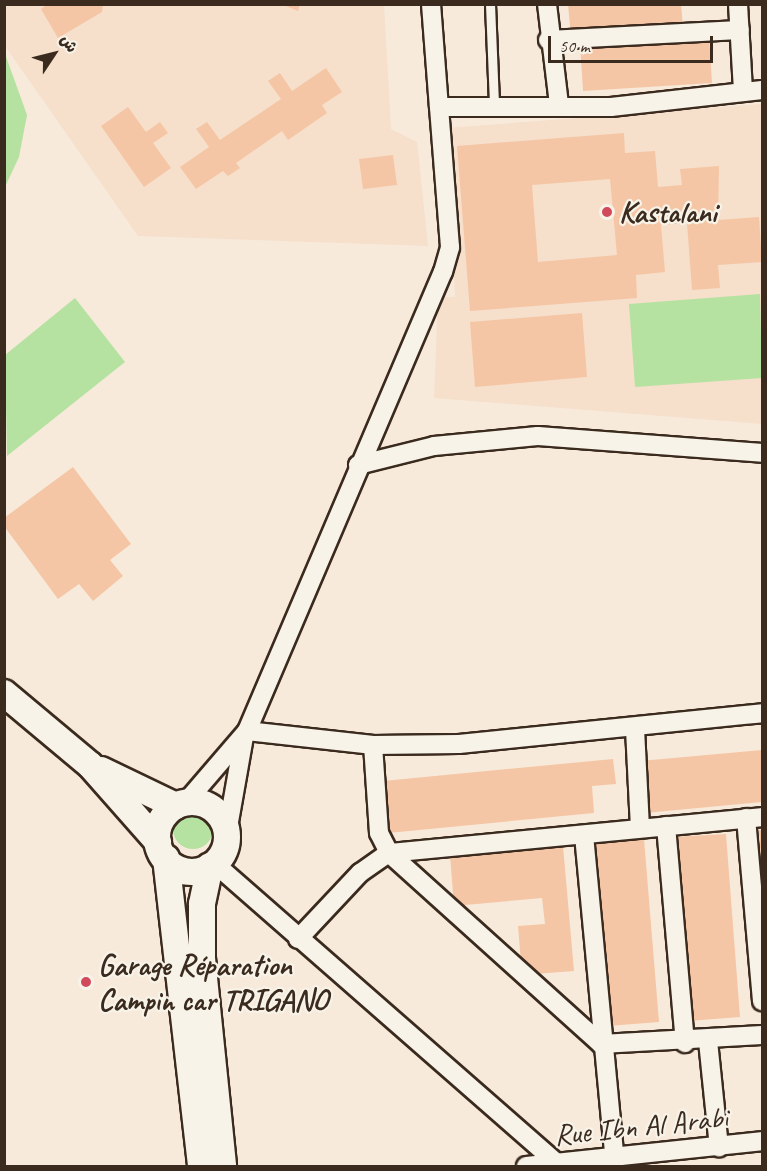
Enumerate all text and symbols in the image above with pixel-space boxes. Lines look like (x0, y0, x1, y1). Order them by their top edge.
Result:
north arrow (24, 24, 84, 84)
scale bar (551, 24, 716, 62)
text: ش (55, 31, 82, 57)
text: 50 m (559, 35, 590, 57)
place label: Kastalani (619, 194, 717, 230)
marker: Kastalani (600, 205, 614, 219)
place label: Garage Réparation Campin car TRIGANO (98, 947, 329, 1018)
marker: Garage Réparation Campin car TRIGANO (79, 975, 93, 989)
street label: Rue Ibn Al Arabi (553, 1099, 729, 1153)

